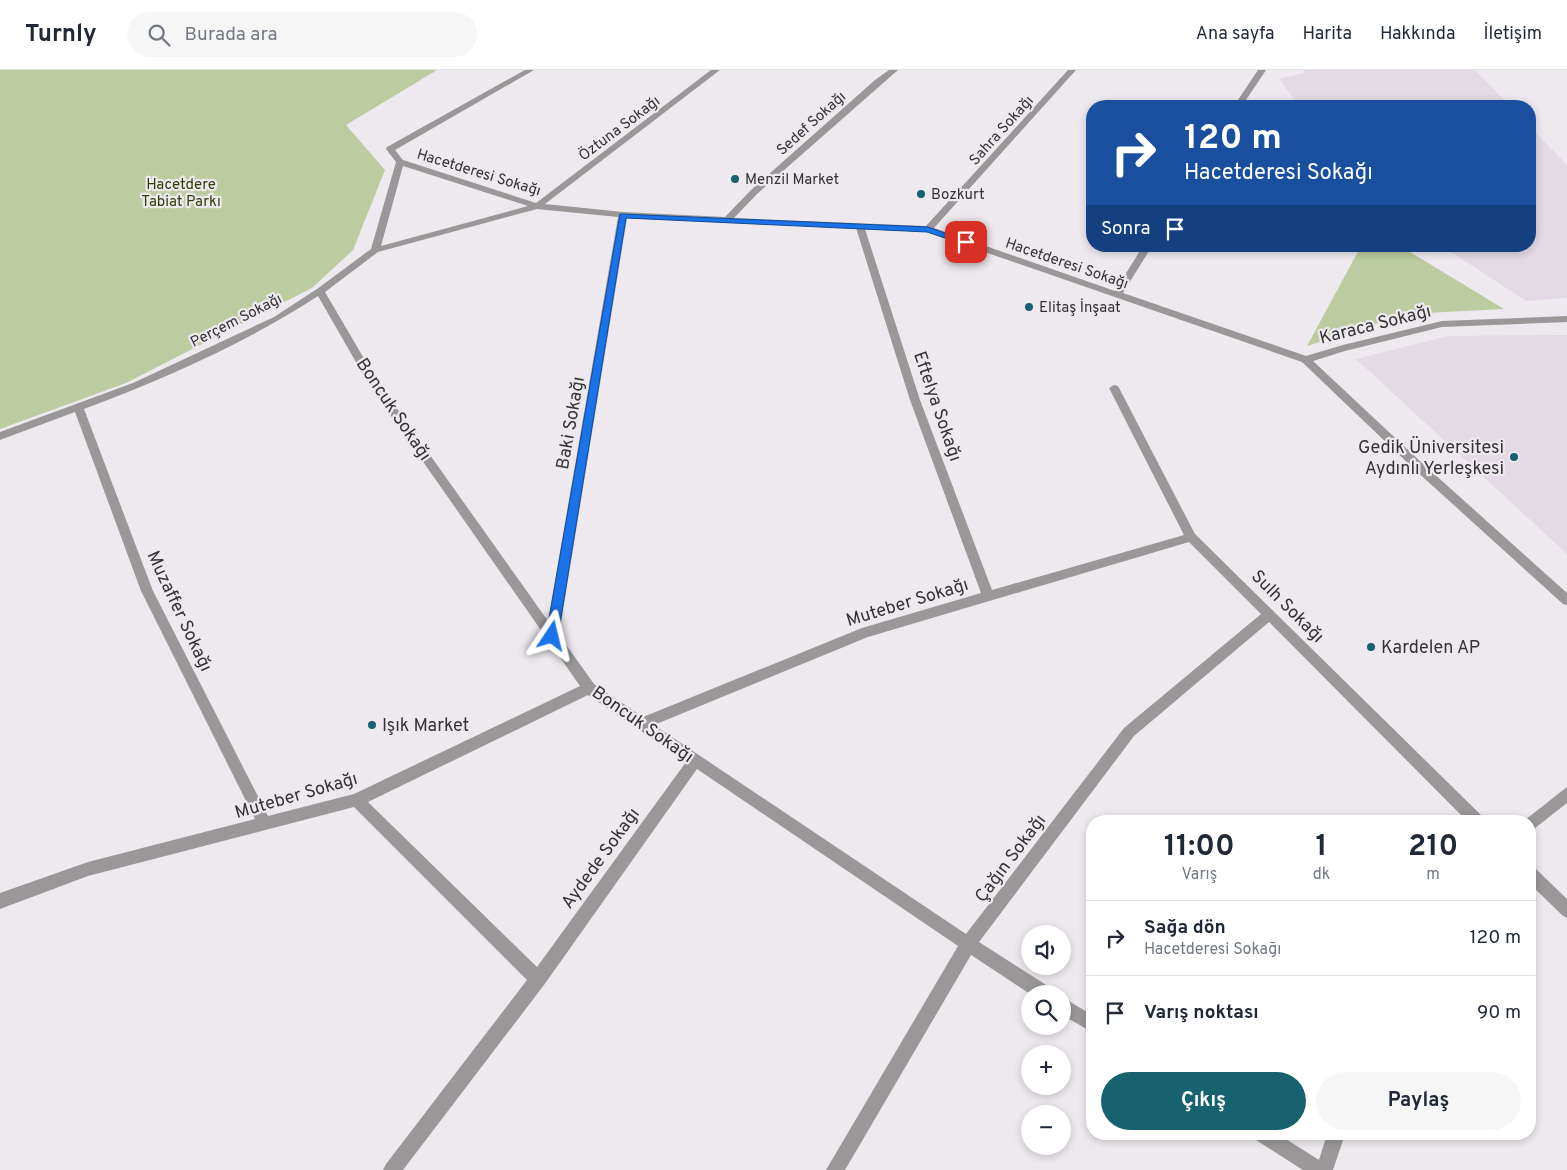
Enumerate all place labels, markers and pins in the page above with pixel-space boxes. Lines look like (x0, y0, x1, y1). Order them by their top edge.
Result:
place label: Menzil Market (745, 171, 839, 190)
marker: Menzil Market (729, 173, 741, 185)
place label: Bozkurt (931, 186, 985, 205)
marker: Bozkurt (915, 188, 927, 200)
pin (945, 221, 987, 263)
place label: Elitaş İnşaat (1039, 298, 1121, 318)
marker: Elitaş İnşaat (1023, 301, 1035, 313)
place label: Gedik Üniversitesi Aydınlı Yerleşkesi (1358, 435, 1504, 481)
marker: Gedik Üniversitesi Aydınlı Yerleşkesi (1508, 451, 1520, 463)
place label: Kardelen AP (1381, 637, 1480, 660)
marker: Kardelen AP (1365, 641, 1377, 653)
place label: Işık Market (382, 715, 469, 738)
marker: Işık Market (366, 719, 378, 731)

